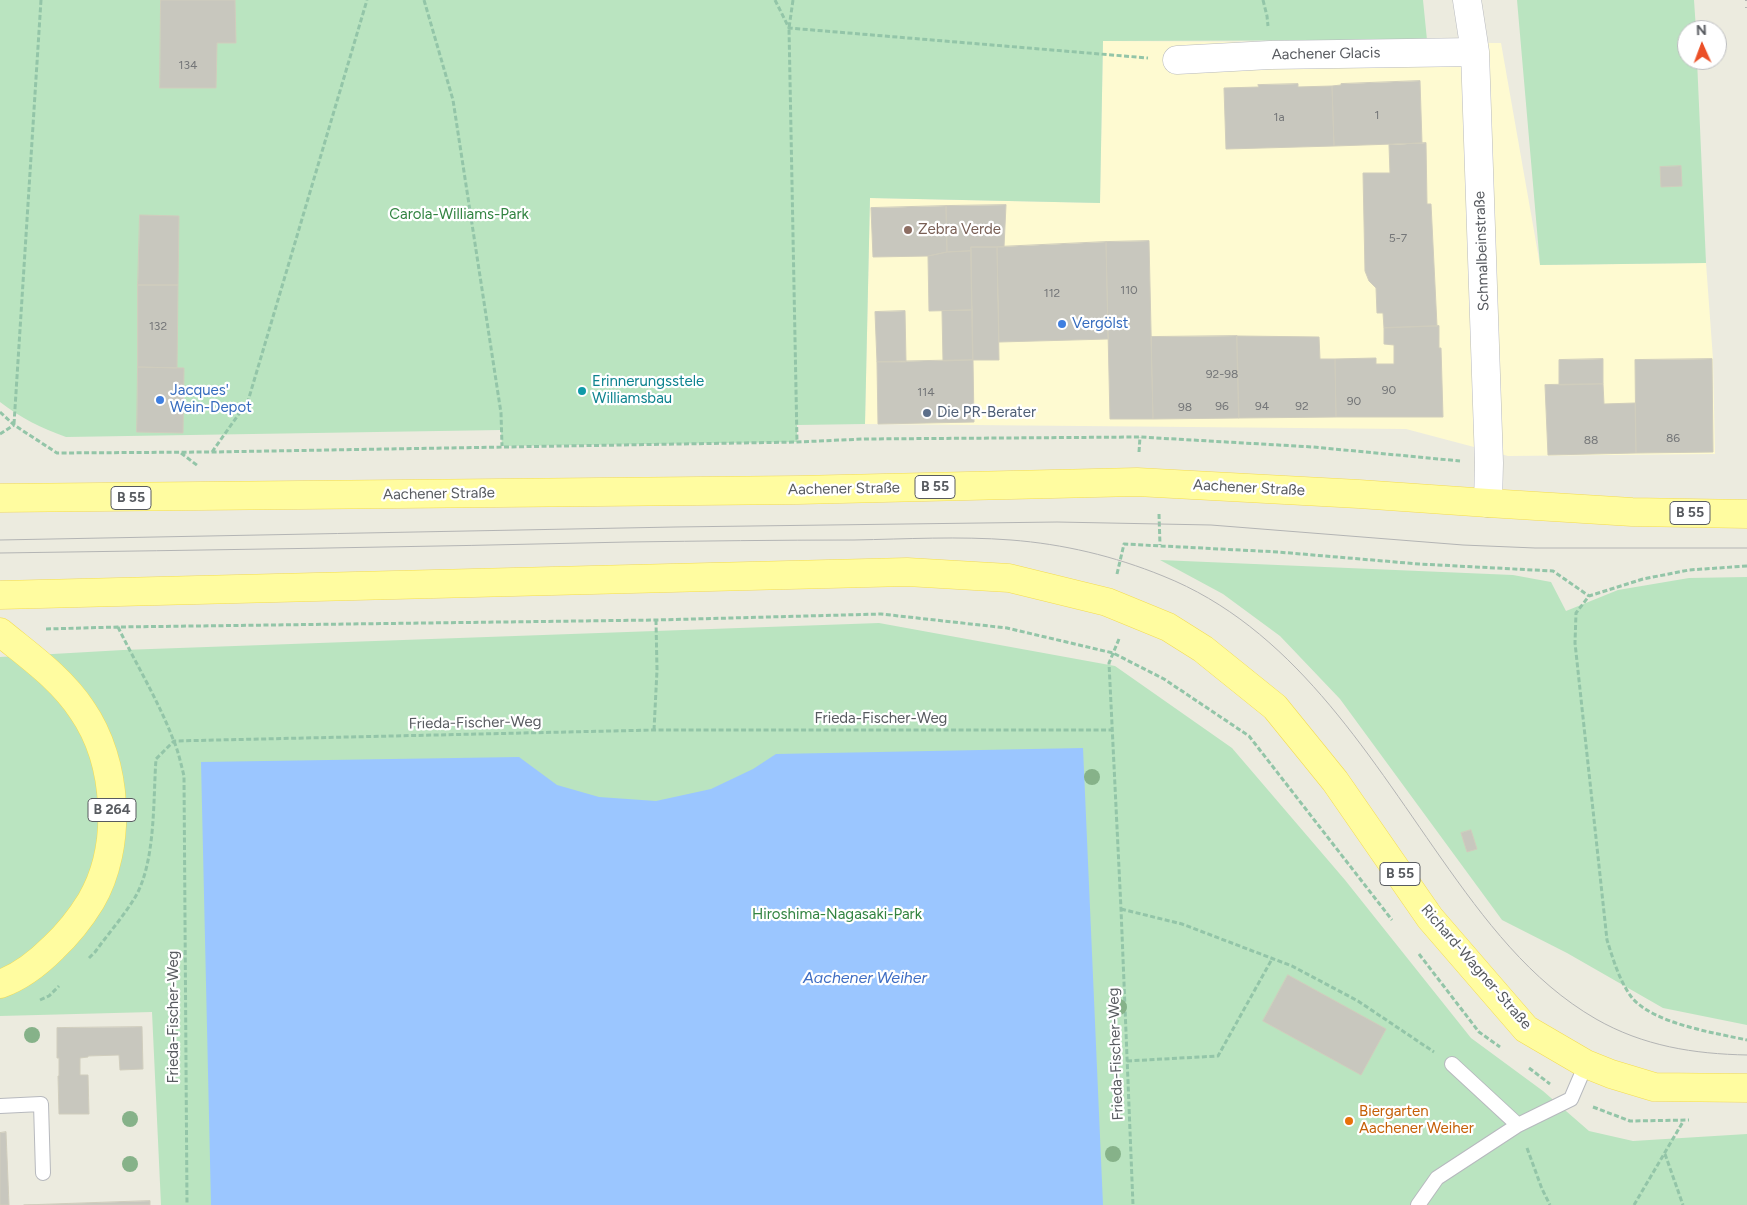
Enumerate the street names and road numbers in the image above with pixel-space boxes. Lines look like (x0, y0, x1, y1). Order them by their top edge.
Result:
street label: Aachener Glacis (1272, 44, 1380, 64)
street label: Schmalbeinstraße (1471, 191, 1493, 311)
road number: B 55 (915, 476, 955, 498)
street label: Aachener Straße (1193, 476, 1305, 500)
street label: Aachener Straße (788, 479, 900, 499)
street label: Aachener Straße (383, 484, 495, 504)
road number: B 55 (111, 486, 151, 509)
road number: B 55 (1670, 502, 1710, 524)
street label: Frieda-Fischer-Weg (815, 710, 947, 728)
street label: Frieda-Fischer-Weg (408, 713, 542, 733)
road number: B 264 (88, 798, 136, 822)
road number: B 55 (1380, 862, 1420, 886)
street label: Richard-Wagner-Straße (1417, 901, 1535, 1033)
street label: Frieda-Fischer-Weg (165, 951, 183, 1083)
street label: Frieda-Fischer-Weg (1105, 987, 1127, 1121)

